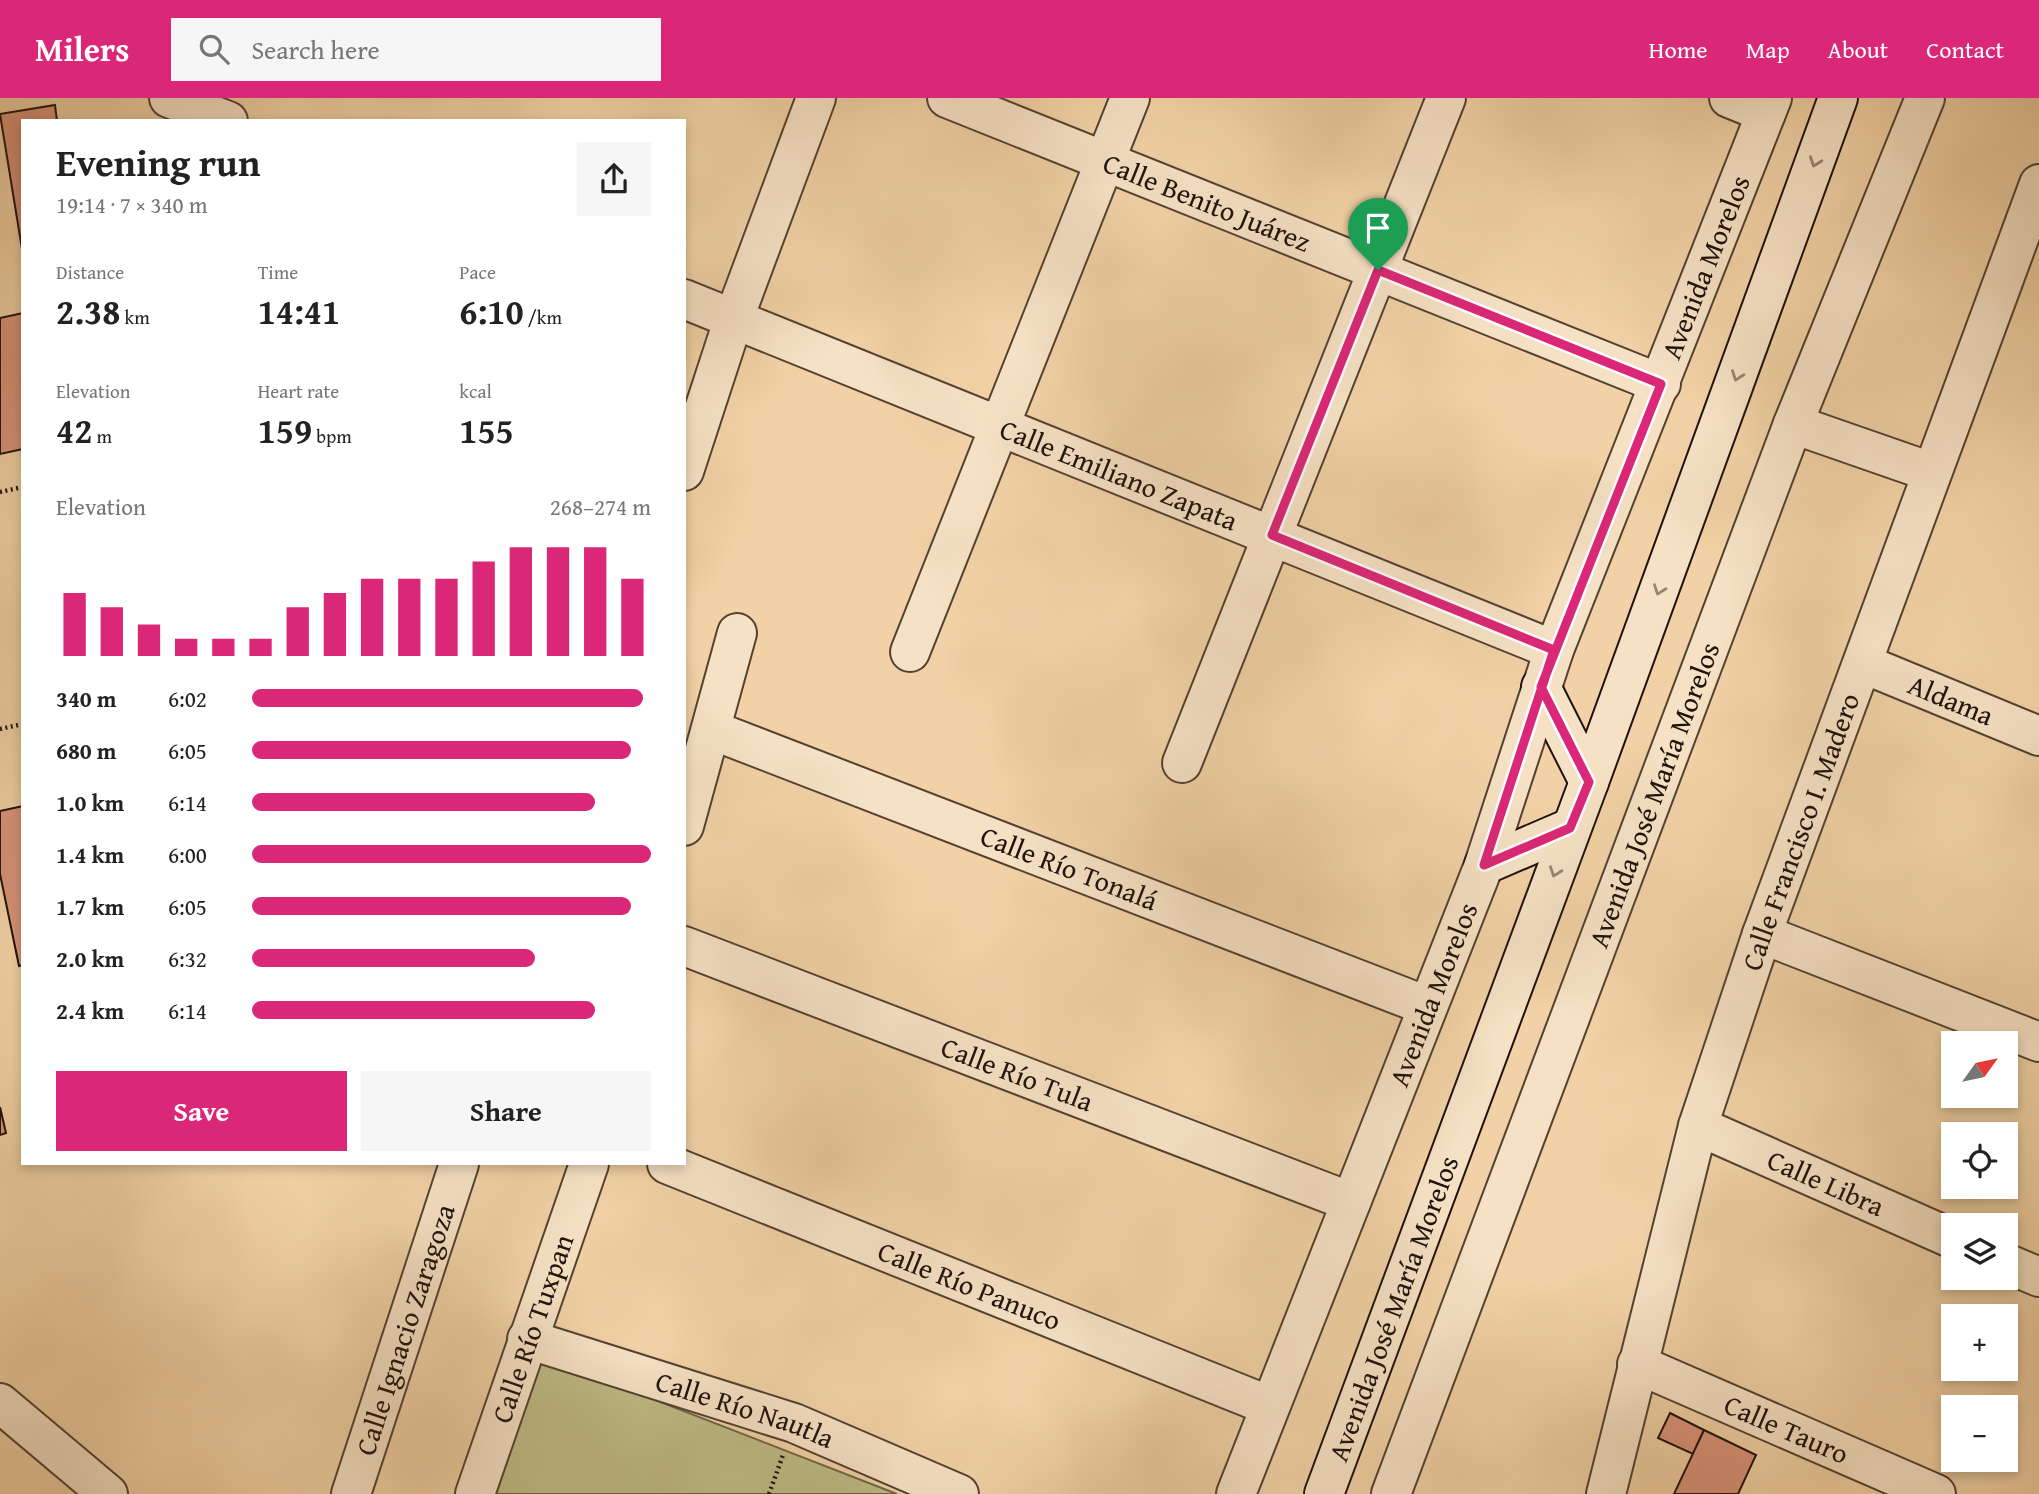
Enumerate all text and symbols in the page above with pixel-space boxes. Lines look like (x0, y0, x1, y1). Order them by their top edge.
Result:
search box (171, 18, 661, 81)
text: Milers (35, 25, 129, 73)
icon: search (195, 30, 233, 68)
text: Search here (251, 30, 380, 69)
text: Home (1649, 32, 1708, 67)
text: Map (1746, 32, 1790, 67)
text: About (1828, 32, 1888, 67)
text: Contact (1926, 32, 2004, 67)
text: Evening run (56, 134, 260, 190)
button: share (577, 142, 651, 216)
street label: Calle Benito Juárez (1097, 142, 1317, 262)
one-way arrow (1809, 156, 1823, 168)
street label: Avenida Morelos (1650, 169, 1760, 365)
text: 19:14 · 7 × 340 m (56, 188, 208, 221)
pin (1348, 198, 1408, 270)
icon: arrive (1359, 209, 1397, 247)
text: Distance (56, 258, 124, 286)
text: Time (258, 258, 298, 286)
text: Pace (459, 258, 496, 286)
text: 2.38 (56, 286, 120, 337)
text: 14:41 (258, 286, 340, 337)
text: 6:10 (459, 286, 524, 337)
text: km (120, 303, 150, 331)
text: /km (524, 303, 562, 331)
one-way arrow (1731, 369, 1745, 381)
text: Elevation (56, 377, 130, 405)
text: Heart rate (258, 377, 339, 405)
text: kcal (459, 377, 492, 405)
text: 42 (56, 405, 92, 456)
text: 159 (258, 405, 312, 456)
text: 155 (459, 405, 514, 456)
street label: Calle Emiliano Zapata (994, 408, 1245, 541)
text: m (92, 422, 112, 450)
text: bpm (312, 422, 352, 450)
text: Elevation (56, 490, 146, 523)
text: 268–274 m (550, 490, 651, 523)
one-way arrow (1653, 583, 1667, 595)
street label: Avenida José María Morelos (1577, 636, 1729, 953)
street label: Aldama (1902, 663, 2001, 736)
text: 340 m (56, 682, 117, 715)
text: 6:02 (168, 682, 207, 715)
street label: Calle Francisco I. Madero (1730, 687, 1869, 976)
text: 680 m (56, 734, 117, 767)
text: 6:05 (168, 734, 207, 767)
text: 1.0 km (56, 786, 124, 819)
text: 6:14 (168, 786, 207, 819)
street label: Calle Río Tonalá (975, 815, 1165, 921)
text: 1.4 km (56, 838, 124, 871)
text: 6:00 (168, 838, 207, 871)
one-way arrow (1549, 865, 1563, 877)
text: 1.7 km (56, 890, 124, 923)
text: 6:05 (168, 890, 207, 923)
street label: Avenida Morelos (1378, 896, 1487, 1092)
text: 2.0 km (56, 942, 124, 975)
text: 6:32 (168, 942, 207, 975)
text: 2.4 km (56, 994, 124, 1027)
text: 6:14 (168, 994, 207, 1027)
street label: Calle Río Tula (935, 1026, 1100, 1122)
north arrow (1941, 1031, 2018, 1108)
map controls (1941, 1031, 2018, 1472)
button: Save (56, 1071, 347, 1151)
button: Share (361, 1071, 651, 1151)
button: locate (1941, 1122, 2018, 1199)
street label: Calle Libra (1761, 1138, 1892, 1226)
street label: Avenida José María Morelos (1317, 1150, 1468, 1467)
street label: Calle Ignacio Zaragoza (344, 1198, 465, 1460)
button: layers (1941, 1213, 2018, 1290)
street label: Calle Río Tuxpan (480, 1228, 583, 1428)
street label: Calle Río Panuco (872, 1230, 1067, 1340)
button: + (1941, 1304, 2018, 1381)
street label: Calle Río Nautla (651, 1360, 842, 1458)
street label: Calle Tauro (1718, 1383, 1855, 1474)
button: − (1941, 1395, 2018, 1472)

